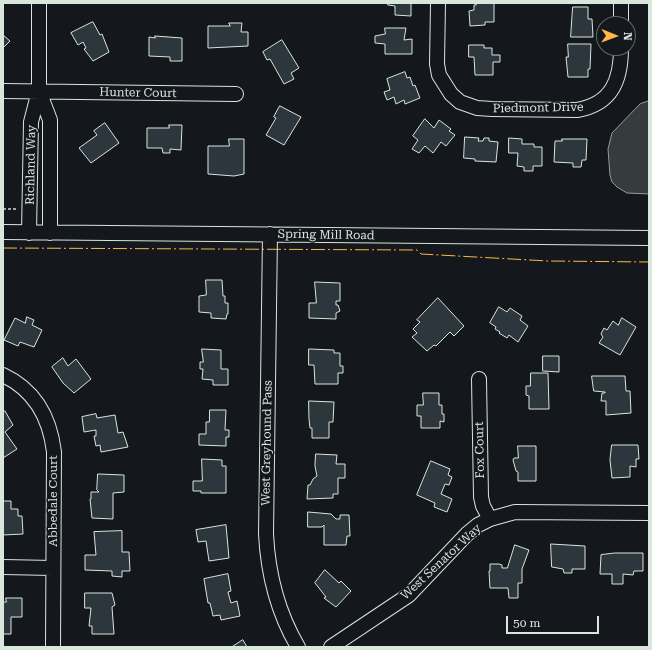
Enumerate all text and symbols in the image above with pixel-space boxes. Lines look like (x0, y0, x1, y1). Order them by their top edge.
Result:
north arrow (596, 16, 636, 56)
text: N (621, 32, 634, 41)
street label: Hunter Court (99, 85, 177, 101)
street label: Piedmont Drive (492, 100, 584, 116)
street label: Richland Way (23, 125, 39, 205)
street label: Spring Mill Road (277, 227, 375, 243)
street label: West Greyhound Pass (259, 380, 275, 506)
street label: Fox Court (472, 421, 488, 479)
street label: Abbedale Court (46, 455, 60, 547)
street label: West Senator Way (398, 521, 484, 603)
scale bar (508, 608, 601, 634)
text: 50 m (513, 616, 540, 630)

